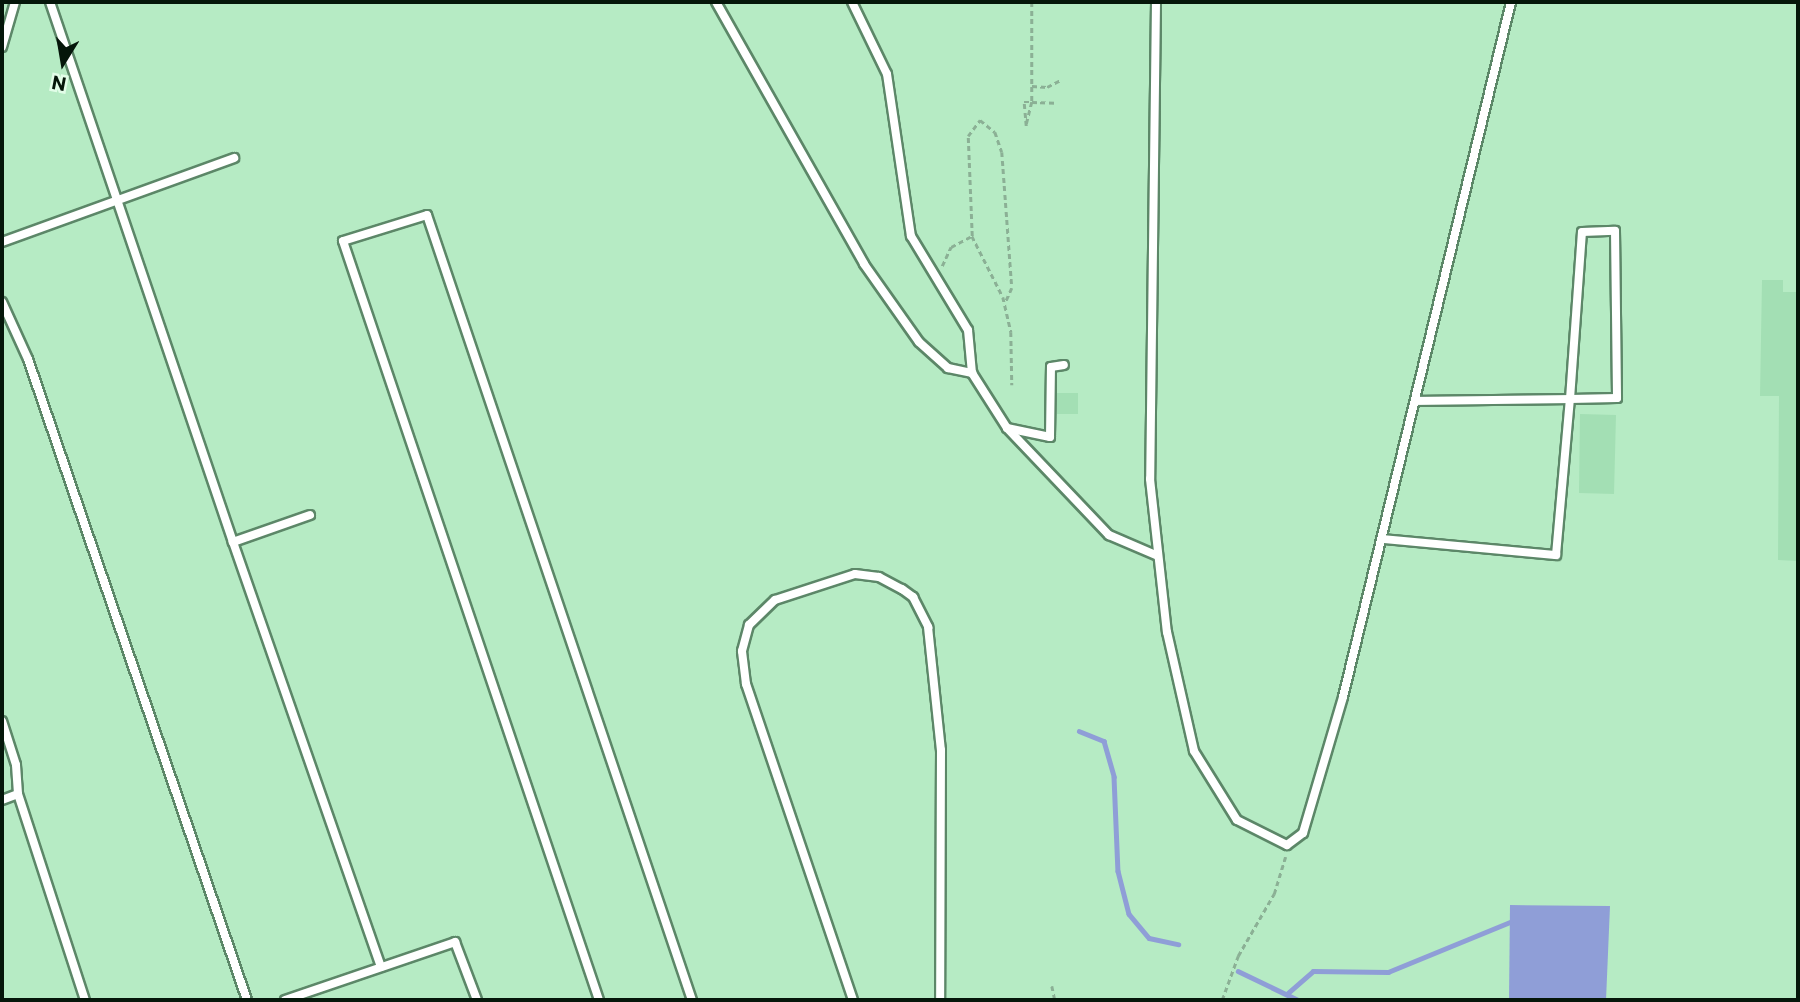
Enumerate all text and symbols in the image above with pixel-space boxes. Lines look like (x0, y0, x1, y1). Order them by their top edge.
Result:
north arrow (28, 28, 98, 98)
text: N (50, 71, 68, 97)

